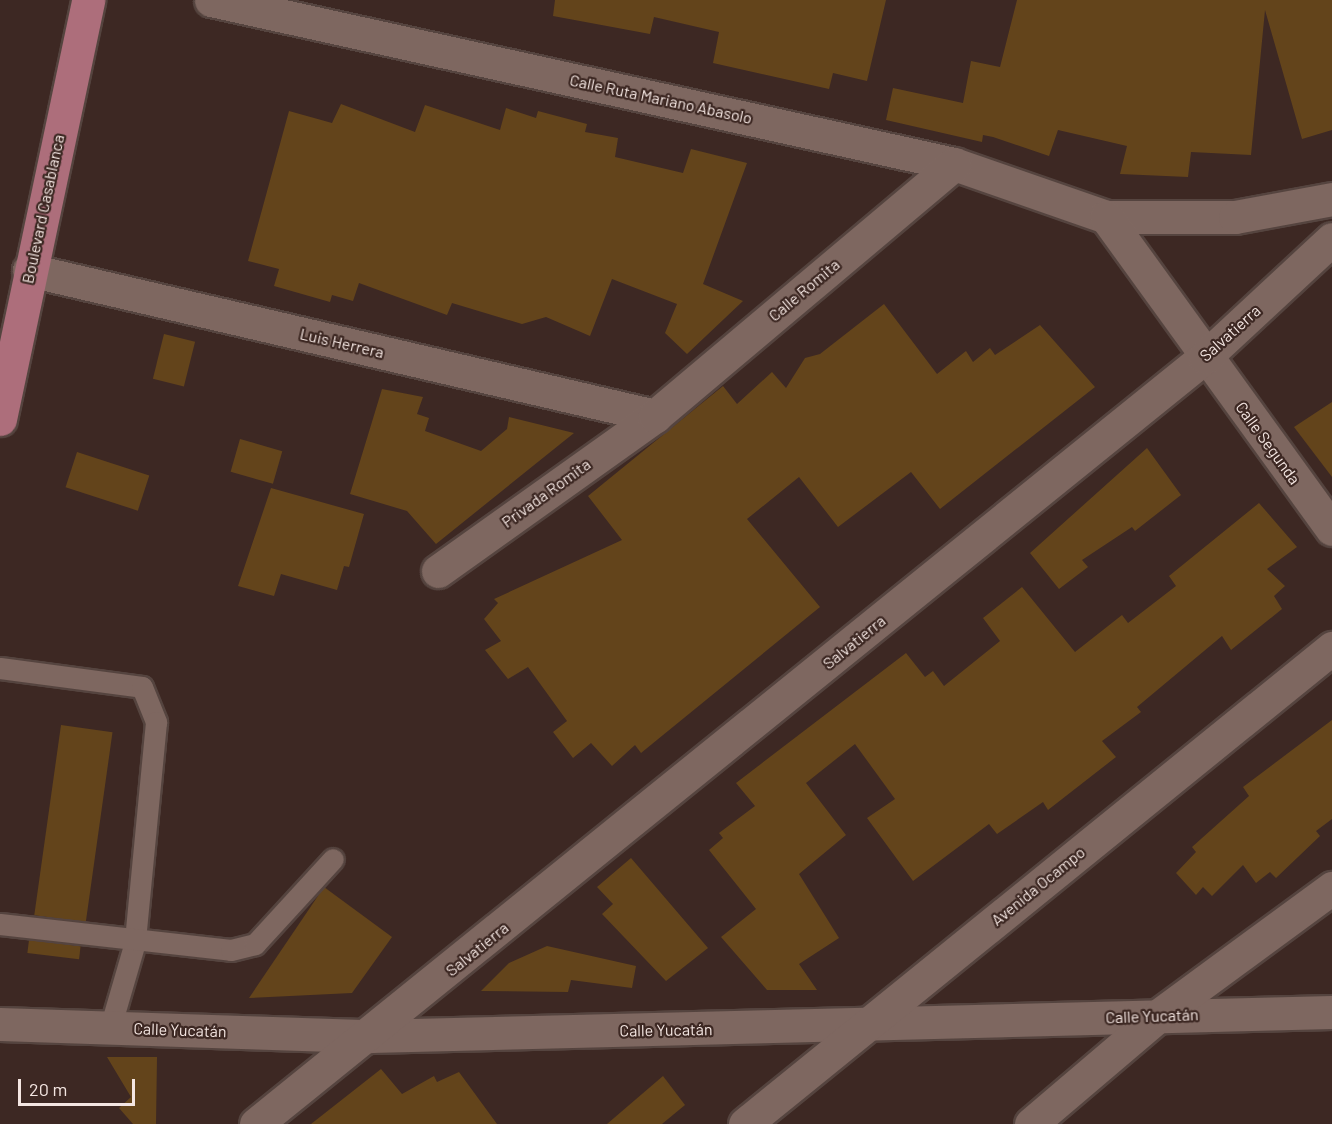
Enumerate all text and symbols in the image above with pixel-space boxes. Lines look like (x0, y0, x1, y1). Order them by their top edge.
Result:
street label: Calle Ruta Mariano Abasolo (568, 70, 754, 128)
street label: Boulevard Casablanca (18, 133, 68, 285)
street label: Calle Romita (765, 255, 843, 325)
street label: Salvatierra (1196, 301, 1264, 365)
street label: Luis Herrera (298, 324, 386, 362)
street label: Calle Segunda (1232, 398, 1304, 488)
street label: Privada Romita (498, 454, 594, 532)
street label: Salvatierra (819, 611, 889, 673)
street label: Avenida Ocampo (987, 842, 1089, 930)
street label: Salvatierra (442, 918, 512, 980)
street label: Calle Yucatán (1105, 1005, 1199, 1027)
street label: Calle Yucatán (133, 1019, 227, 1041)
street label: Calle Yucatán (619, 1020, 713, 1040)
scale bar (21, 1067, 138, 1105)
text: 20 m (29, 1078, 67, 1100)

